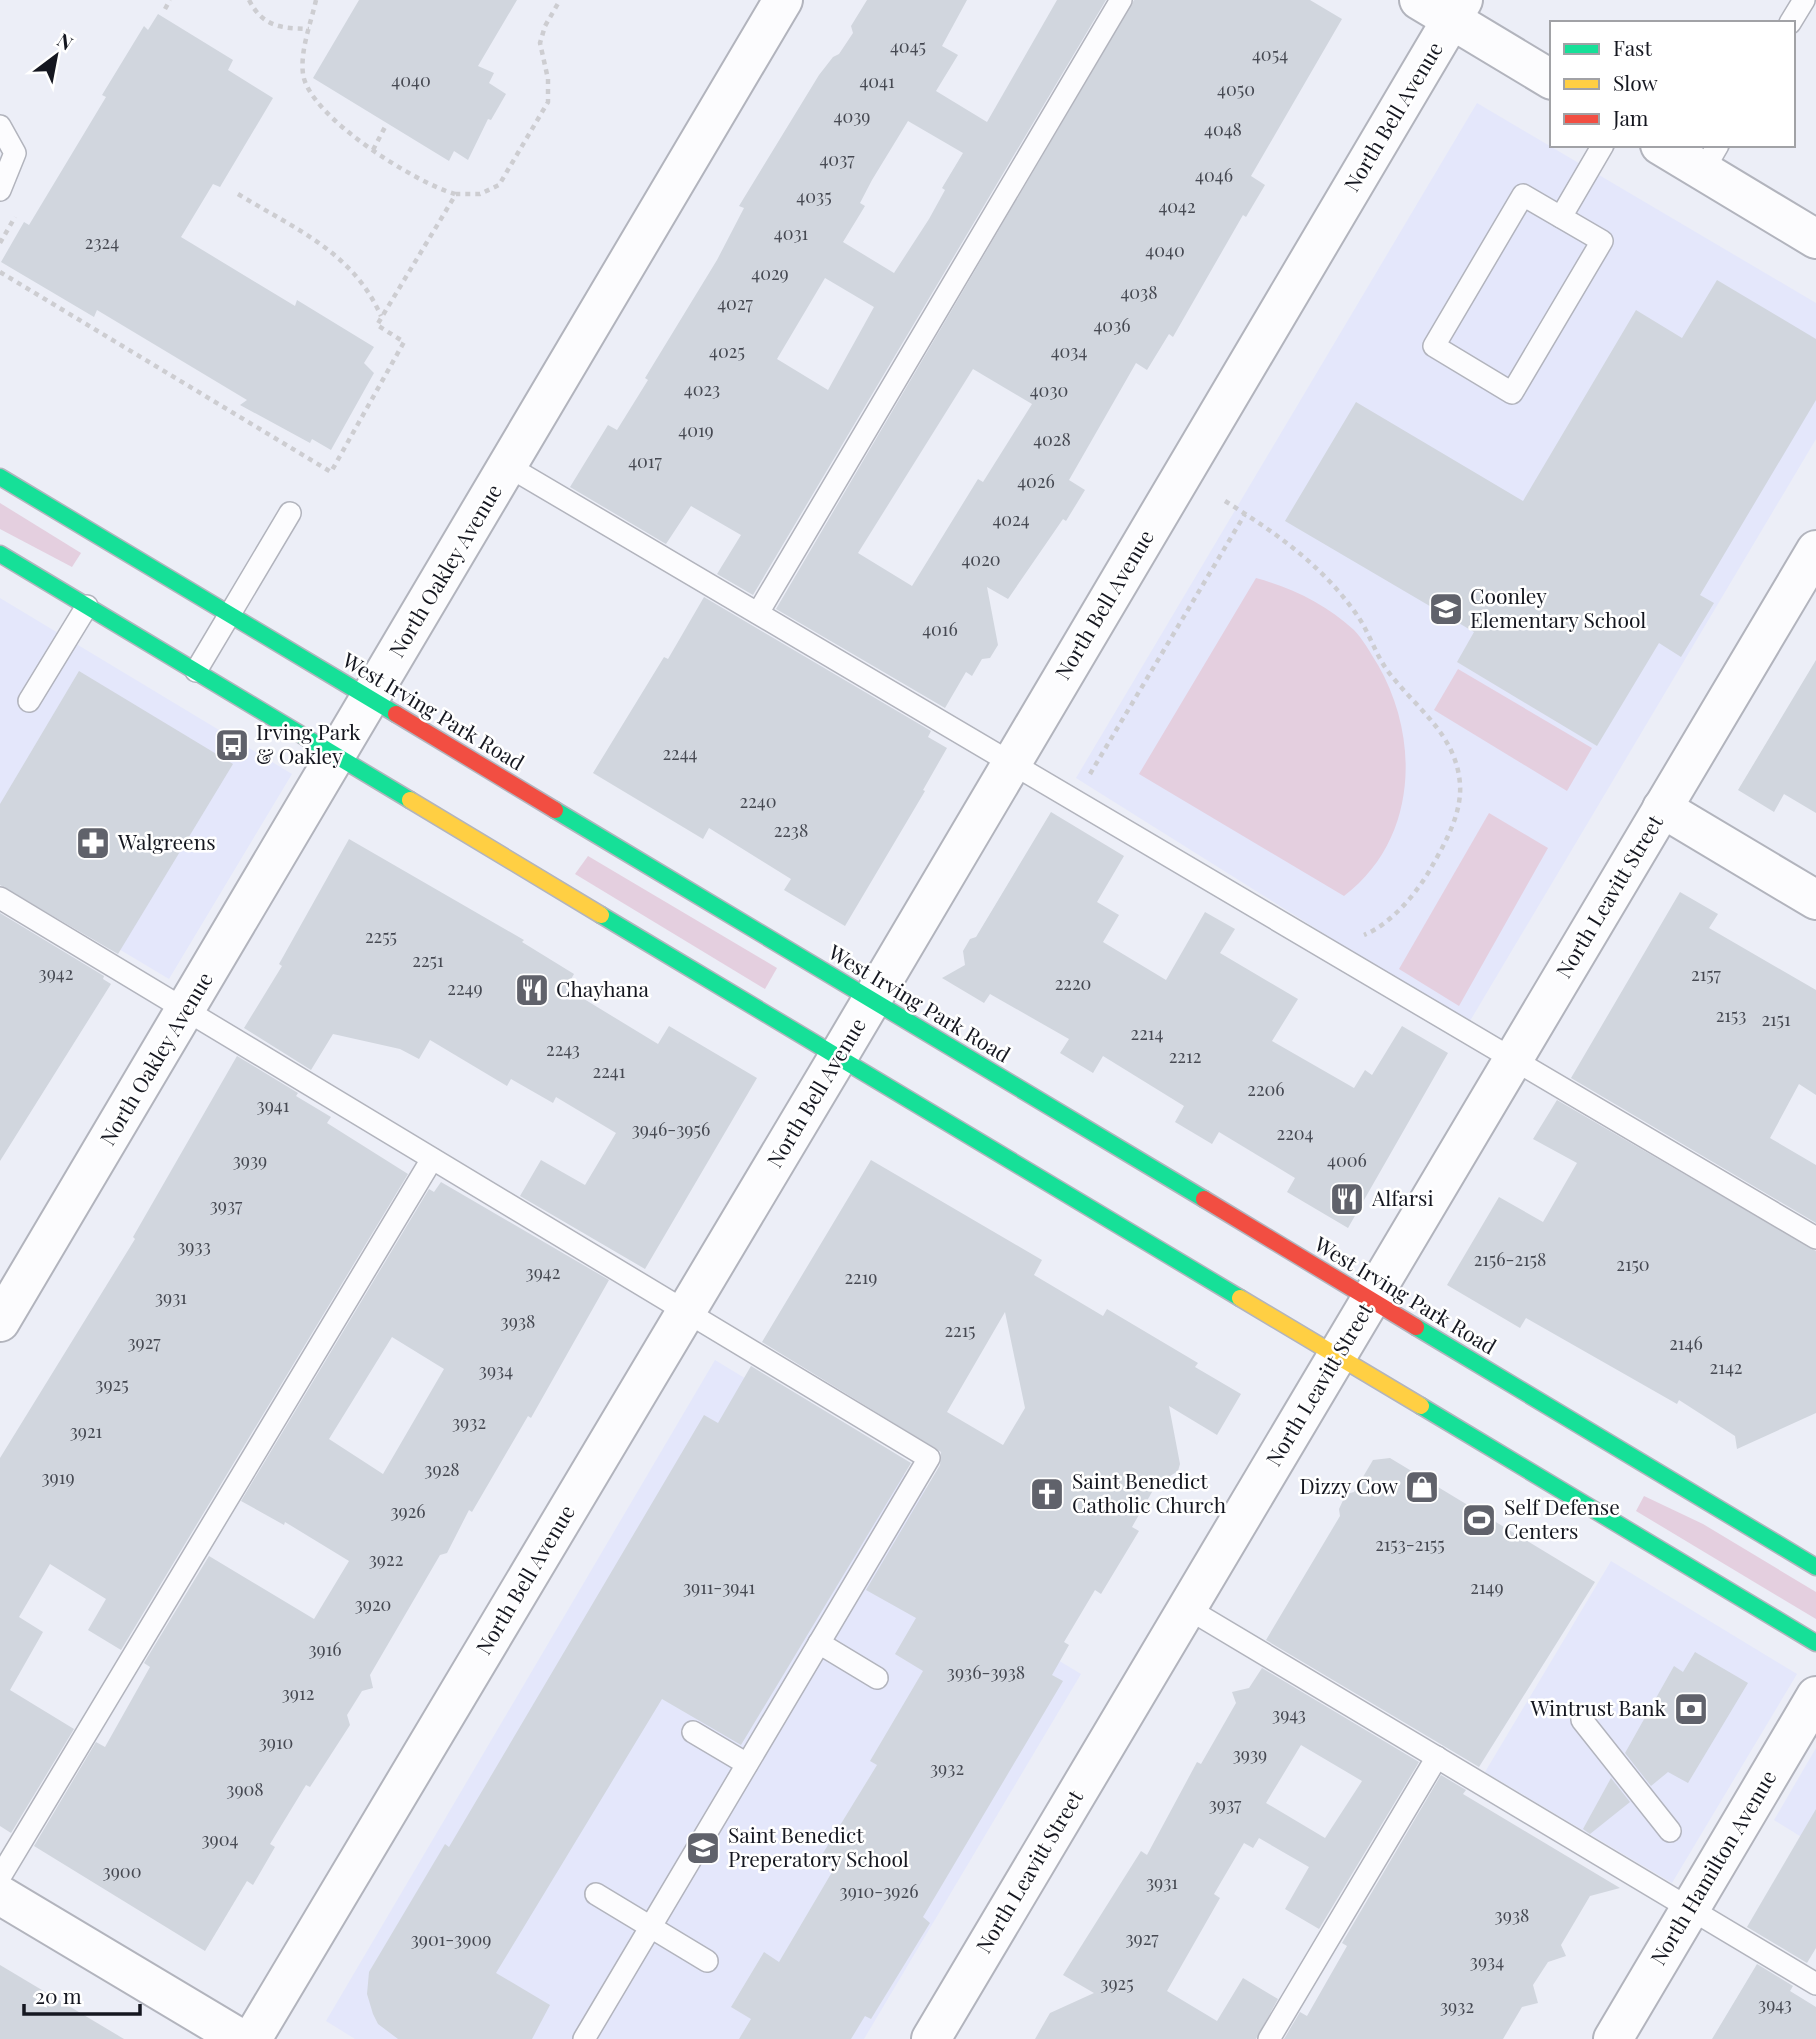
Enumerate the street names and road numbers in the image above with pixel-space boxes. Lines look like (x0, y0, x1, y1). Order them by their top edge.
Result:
street label: North Bell Avenue (1337, 36, 1448, 196)
street label: North Oakley Avenue (381, 478, 507, 662)
street label: North Bell Avenue (1048, 524, 1159, 684)
street label: West Irving Park Road (337, 644, 530, 776)
street label: North Leavitt Street (1549, 809, 1668, 983)
street label: West Irving Park Road (823, 936, 1016, 1068)
street label: North Oakley Avenue (92, 966, 218, 1150)
street label: North Bell Avenue (760, 1012, 871, 1172)
street label: West Irving Park Road (1309, 1228, 1502, 1360)
street label: North Leavitt Street (1259, 1297, 1378, 1471)
street label: North Bell Avenue (469, 1499, 580, 1659)
street label: North Hamilton Avenue (1643, 1764, 1782, 1970)
street label: North Leavitt Street (969, 1784, 1088, 1958)

